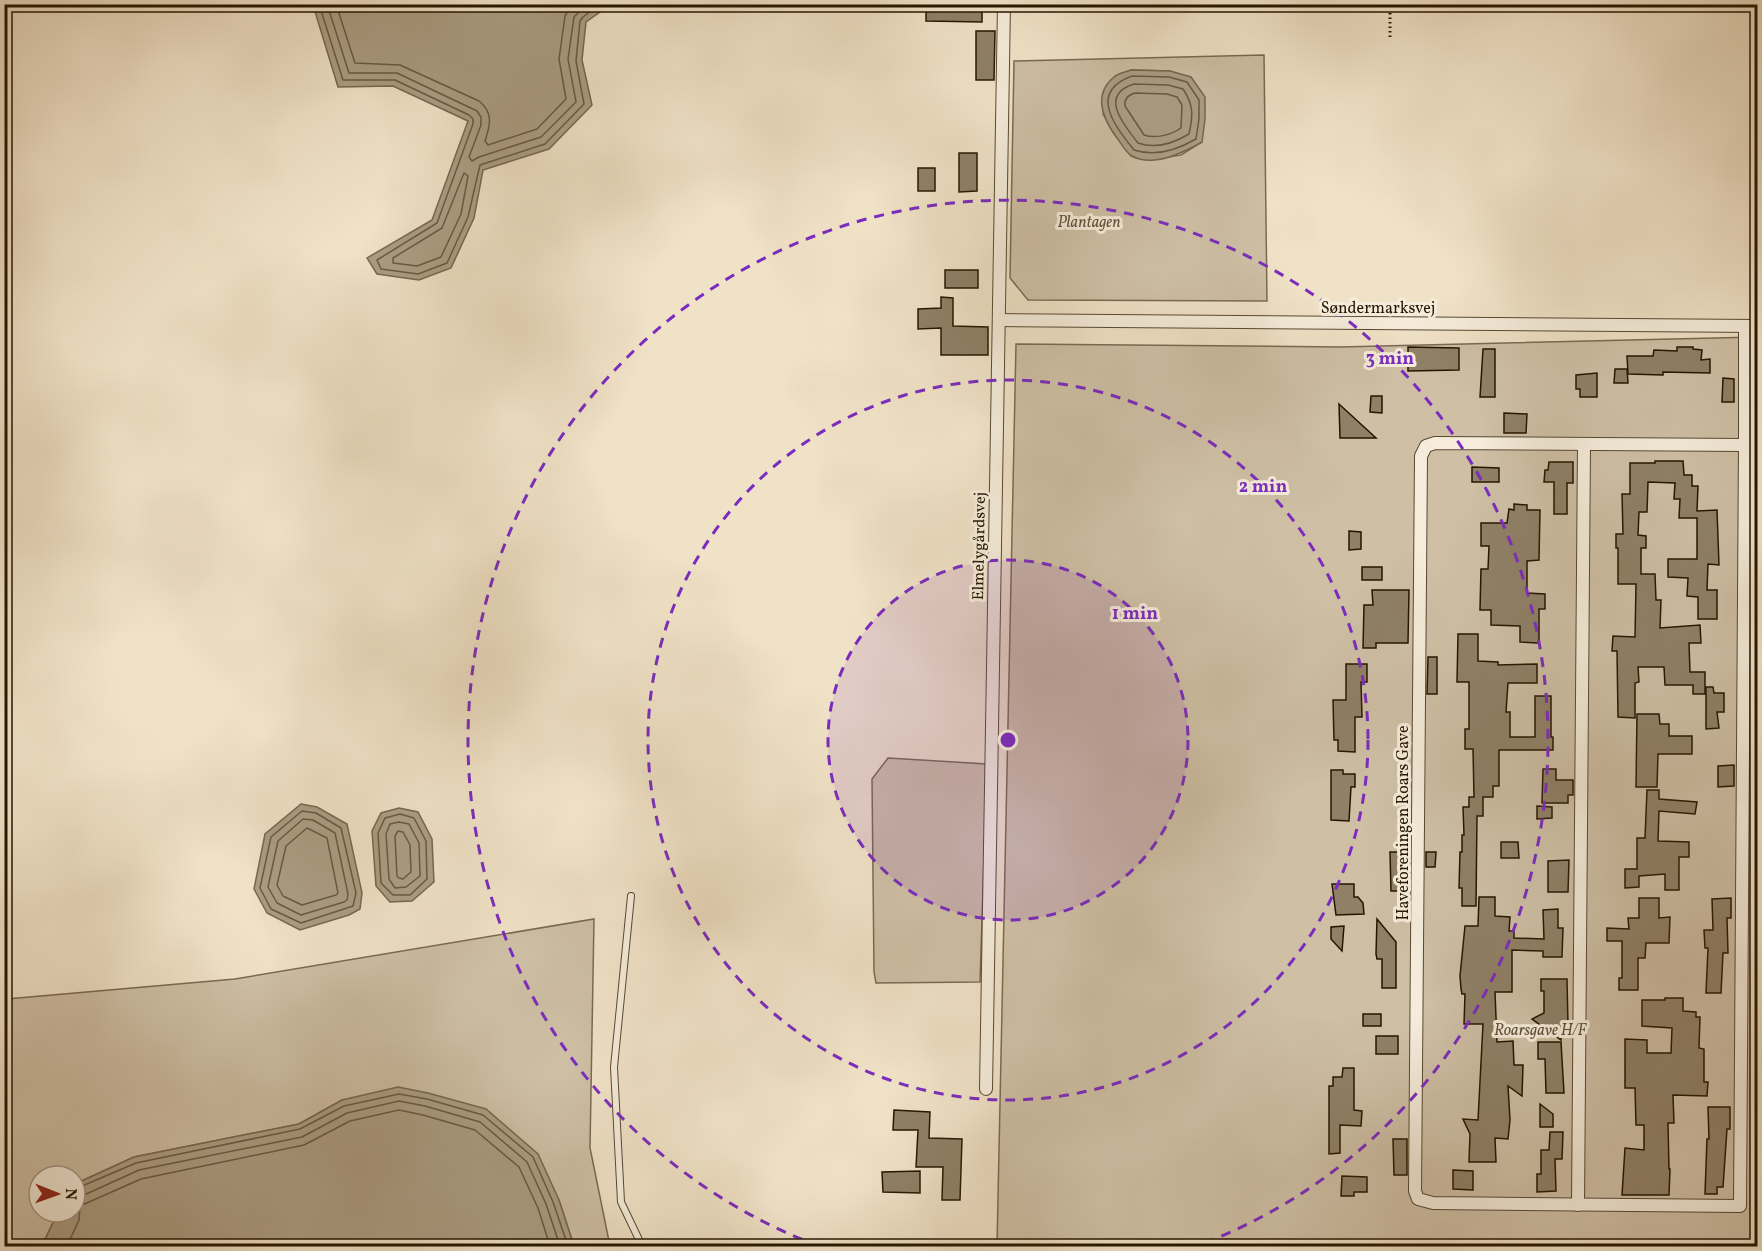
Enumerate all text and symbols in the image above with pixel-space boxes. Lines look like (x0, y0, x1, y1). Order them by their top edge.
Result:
park label: Plantagen (1058, 212, 1120, 234)
street label: Søndermarksvej (1321, 298, 1435, 320)
text: 3 min (1366, 347, 1414, 372)
text: 2 min (1239, 475, 1287, 500)
street label: Elmelygårdsvej (968, 492, 992, 600)
text: 1 min (1112, 602, 1158, 627)
street label: Haveforeningen Roars Gave (1393, 725, 1415, 921)
centre of rings (998, 730, 1018, 750)
park label: Roarsgave H/F (1494, 1020, 1587, 1042)
north arrow (27, 1164, 87, 1224)
text: N (59, 1188, 81, 1201)

